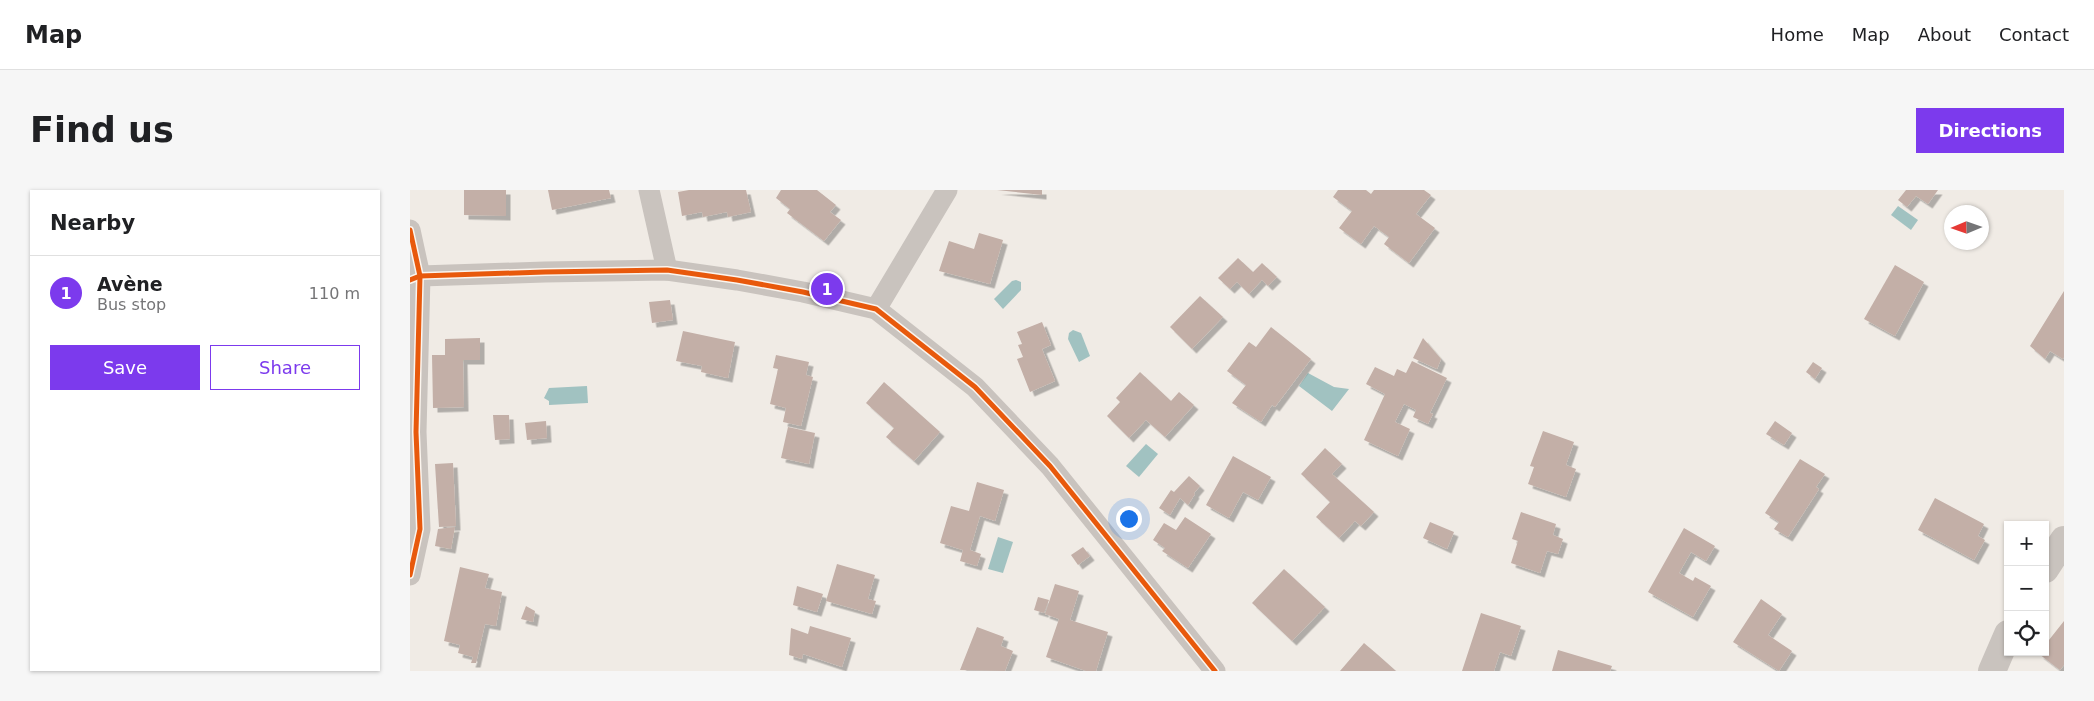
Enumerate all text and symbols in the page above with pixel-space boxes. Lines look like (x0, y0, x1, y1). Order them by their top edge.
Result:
text: Map (25, 21, 82, 49)
text: Home (1771, 24, 1824, 45)
text: Map (1852, 24, 1890, 45)
text: About (1918, 24, 1971, 45)
text: Contact (1999, 24, 2069, 45)
button: Directions (1916, 108, 2064, 153)
text: Find us (30, 110, 174, 150)
north arrow (1944, 205, 1989, 250)
text: Nearby (50, 211, 135, 235)
pin: 1 (811, 270, 843, 308)
text: Avène (97, 273, 163, 295)
text: 1 (60, 284, 72, 303)
text: 110 m (309, 284, 360, 303)
text: Bus stop (97, 295, 166, 314)
button: Save (50, 345, 200, 390)
button: Share (210, 345, 360, 390)
your location (1116, 506, 1142, 532)
map controls (2004, 521, 2049, 656)
button: + (2004, 521, 2049, 566)
button: − (2004, 566, 2049, 611)
button: locate (2004, 611, 2049, 656)

